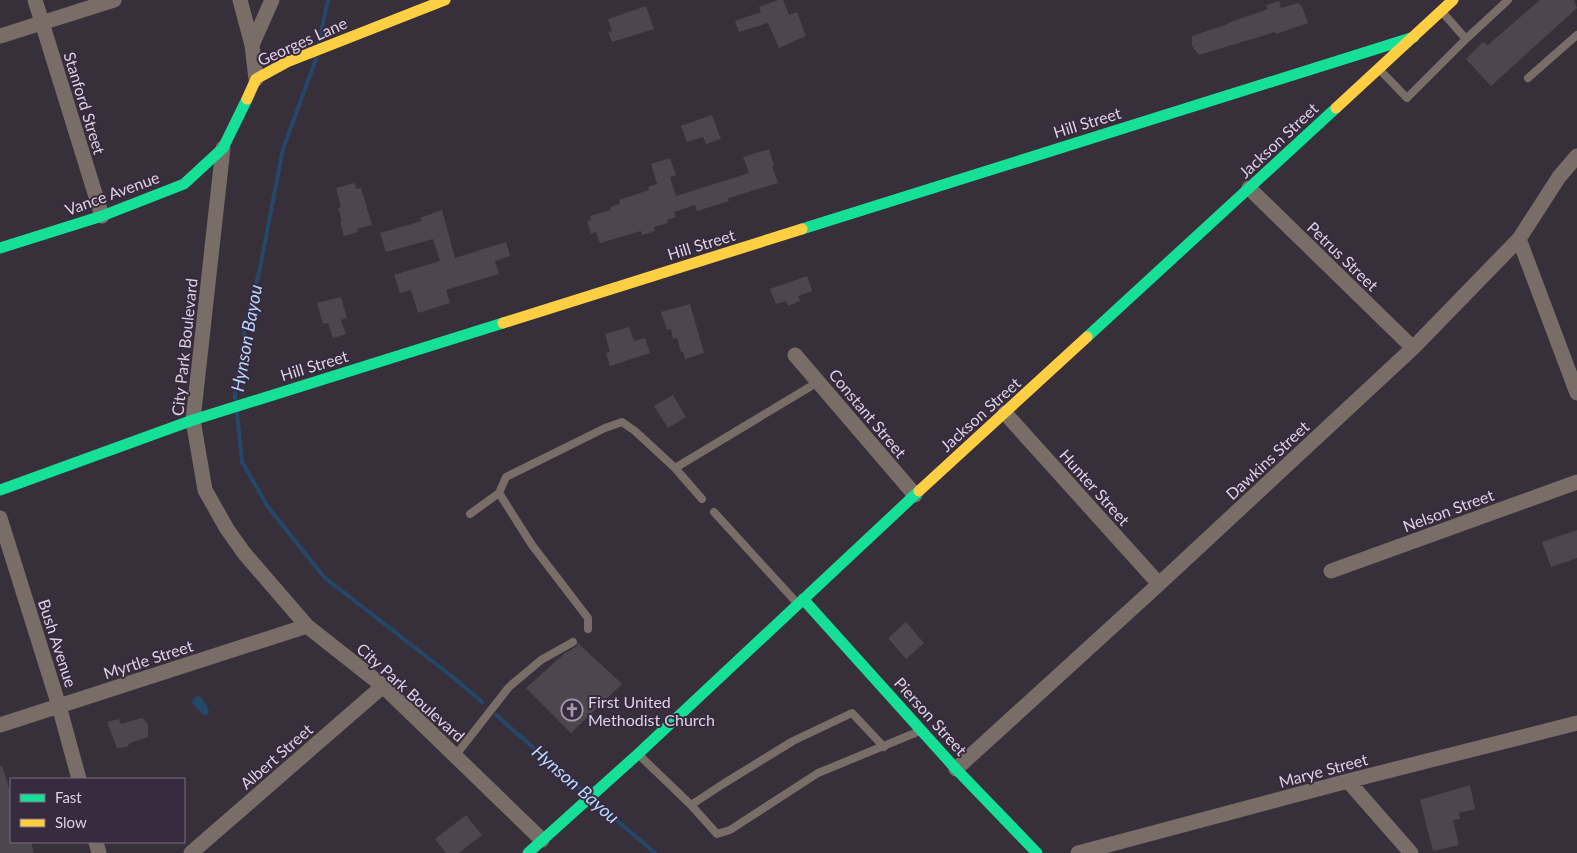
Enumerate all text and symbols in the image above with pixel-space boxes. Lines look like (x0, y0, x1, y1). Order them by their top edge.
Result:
street label: Georges Lane (254, 13, 350, 69)
street label: Stanford Street (60, 50, 110, 157)
street label: Jackson Street (1234, 98, 1322, 181)
street label: Hill Street (1051, 103, 1123, 141)
street label: Vance Avenue (62, 167, 162, 219)
street label: Petrus Street (1304, 217, 1383, 295)
street label: Hill Street (665, 225, 737, 263)
street label: City Park Boulevard (167, 277, 201, 417)
water label: Hynson Bayou (226, 283, 266, 393)
street label: Hill Street (278, 346, 350, 384)
street label: Constant Street (825, 365, 911, 461)
street label: Jackson Street (936, 373, 1024, 455)
street label: Dawkins Street (1222, 417, 1313, 503)
street label: Hunter Street (1056, 445, 1134, 529)
street label: Nelson Street (1400, 485, 1496, 535)
street label: Bush Avenue (35, 597, 81, 689)
street label: Myrtle Street (101, 636, 195, 682)
street label: City Park Boulevard (353, 639, 469, 745)
street label: Pierson Street (891, 673, 971, 759)
place label: First United Methodist Church (588, 692, 715, 729)
church icon: First United Methodist Church (560, 698, 584, 722)
street label: Albert Street (236, 719, 316, 793)
water label: Hynson Bayou (528, 740, 624, 828)
street label: Marye Street (1277, 749, 1370, 791)
legend (10, 778, 185, 843)
text: Fast (55, 788, 82, 806)
text: Slow (55, 813, 87, 831)

